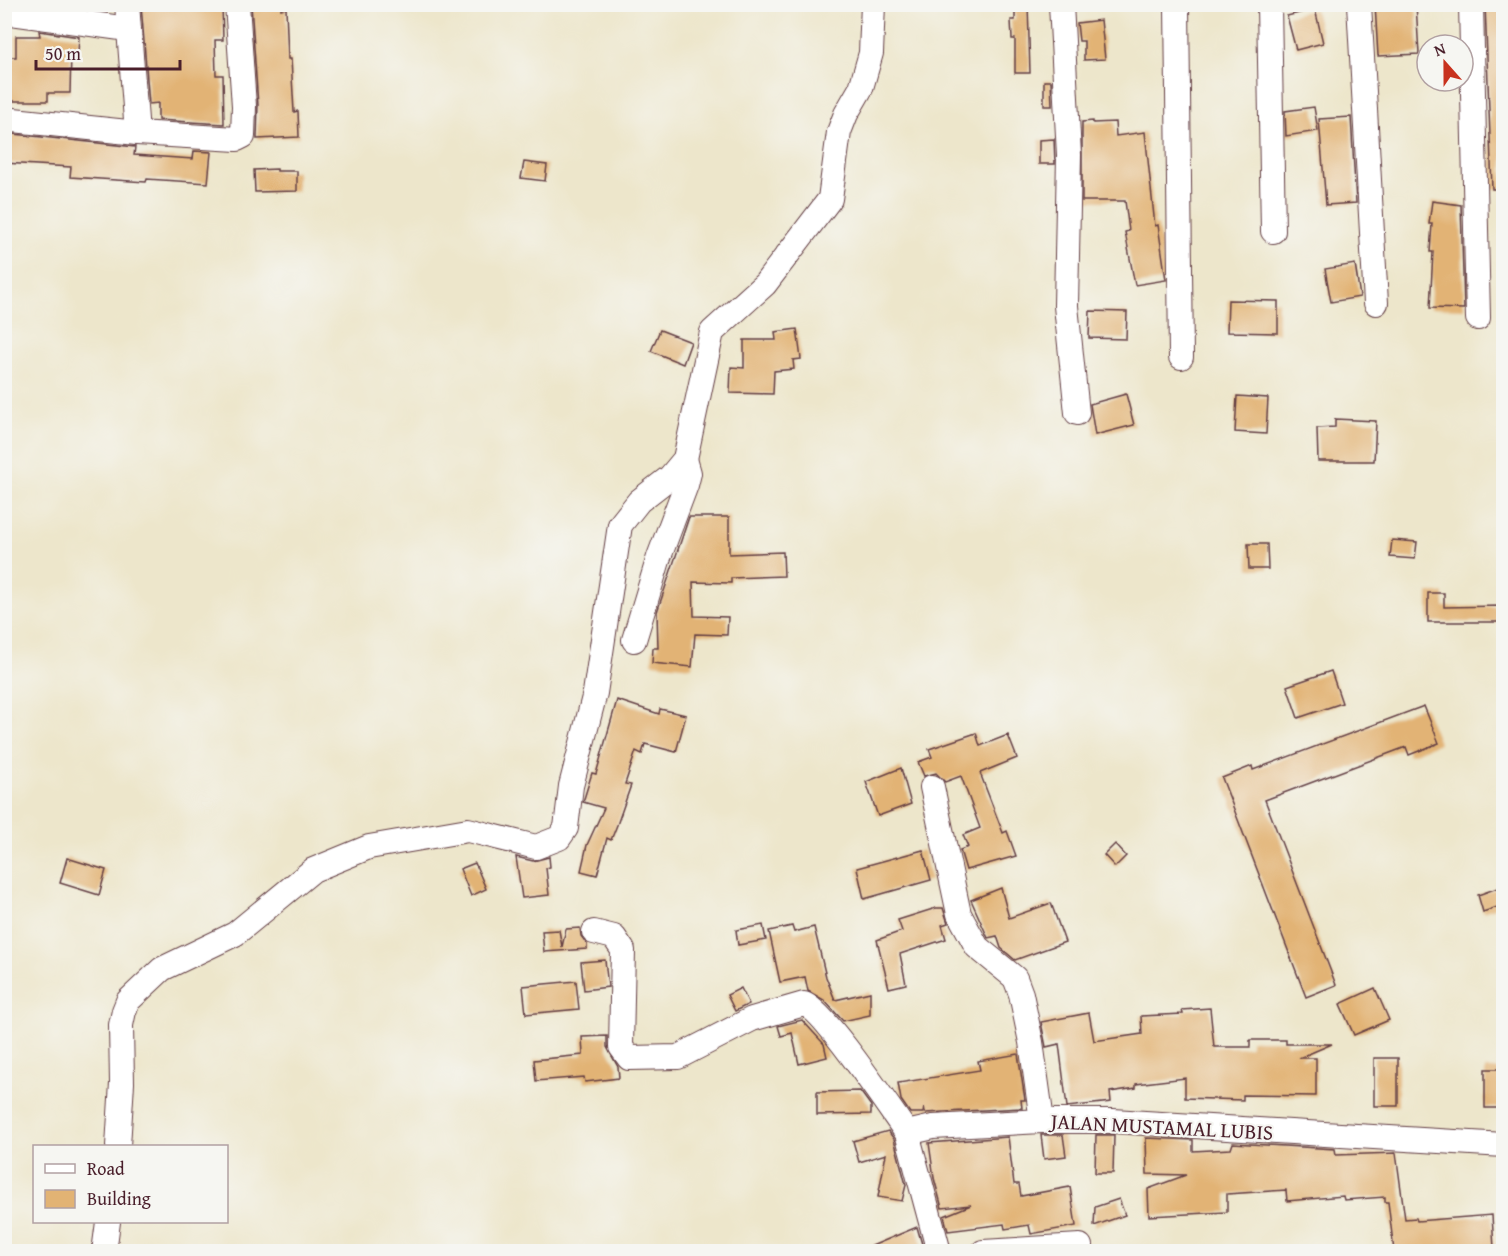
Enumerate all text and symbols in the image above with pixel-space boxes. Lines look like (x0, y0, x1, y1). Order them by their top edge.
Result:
scale bar (36, 33, 180, 71)
north arrow (1415, 33, 1475, 93)
text: N (1430, 36, 1449, 62)
text: 50 m (45, 40, 81, 67)
street label: JALAN MUSTAMAL LUBIS (1047, 1105, 1274, 1148)
legend (33, 1145, 228, 1223)
text: Road (87, 1155, 125, 1182)
text: Building (87, 1185, 151, 1212)

